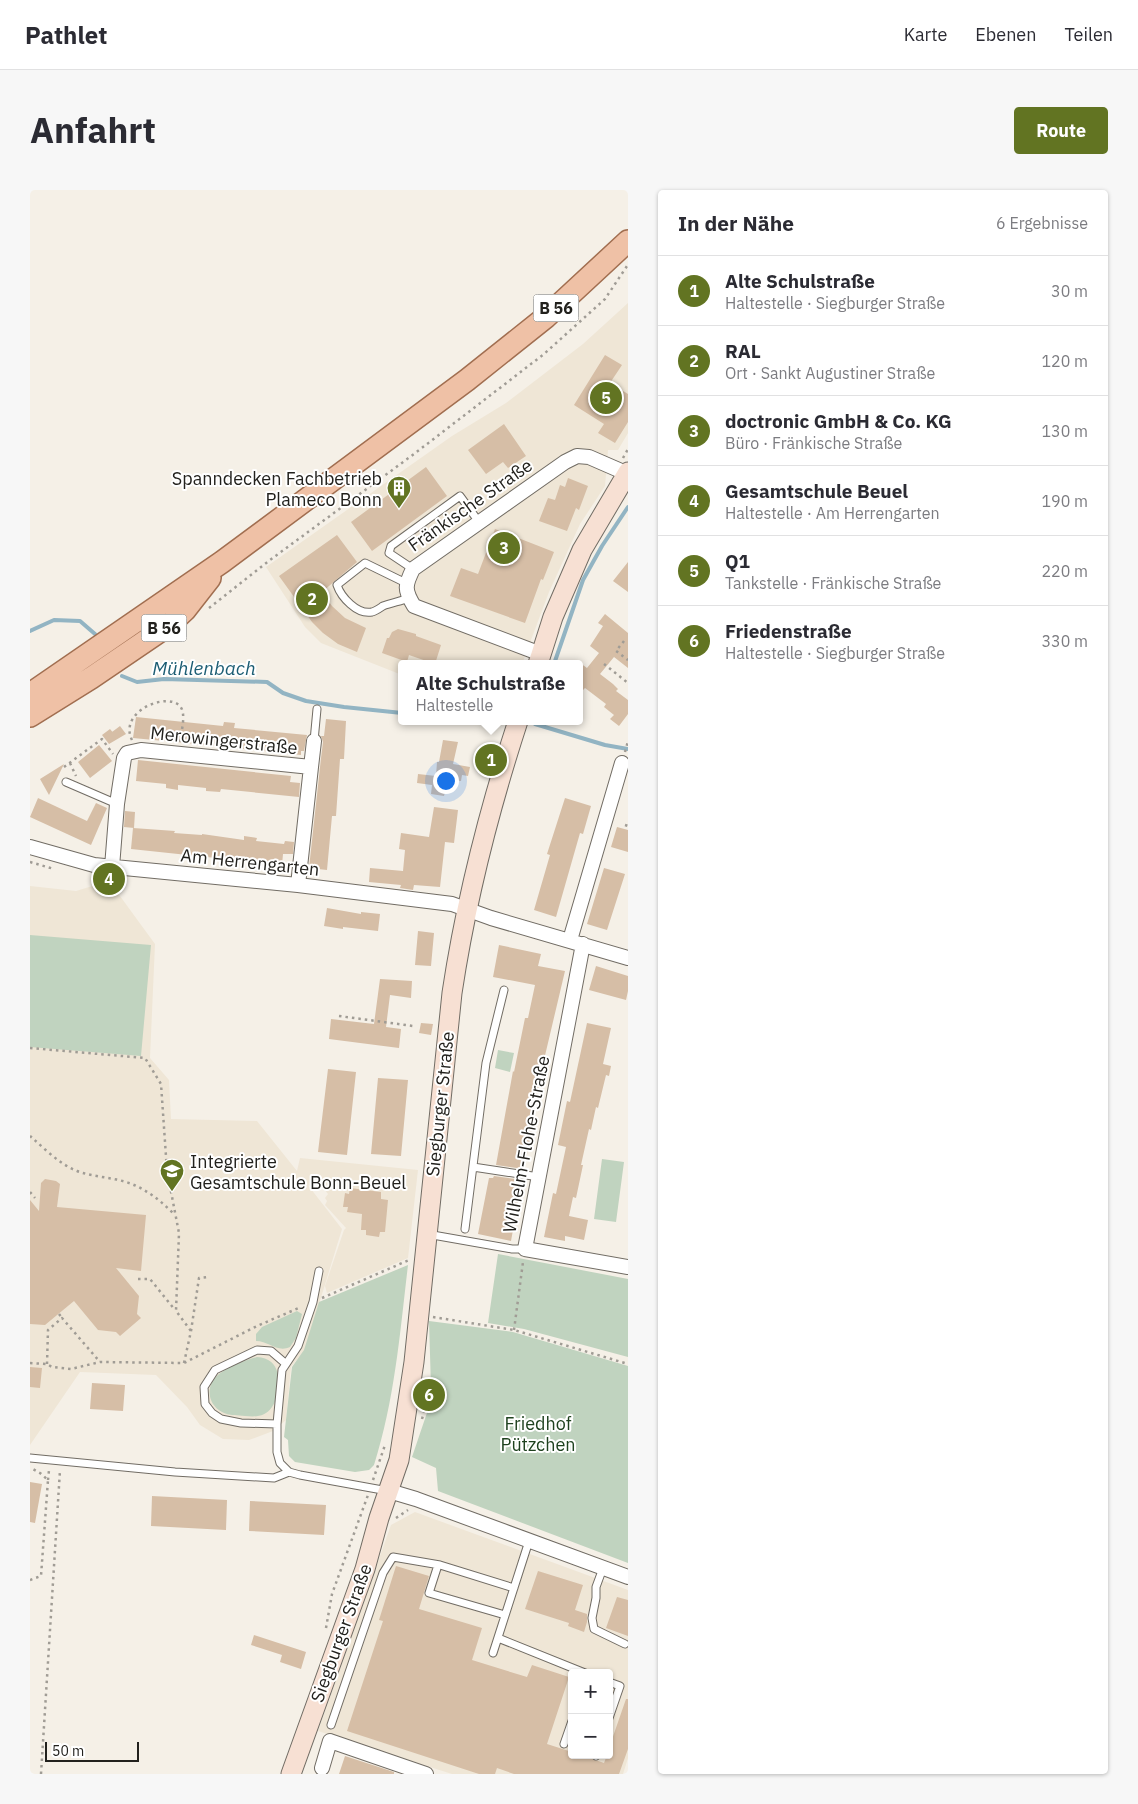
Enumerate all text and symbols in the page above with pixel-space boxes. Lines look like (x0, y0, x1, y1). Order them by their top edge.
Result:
text: Pathlet (25, 19, 107, 51)
text: Karte (904, 23, 947, 46)
text: Ebenen (975, 23, 1036, 46)
text: Teilen (1064, 23, 1113, 46)
text: Anfahrt (30, 107, 156, 153)
button: Route (1014, 107, 1108, 154)
text: In der Nähe (678, 209, 794, 237)
text: 6 Ergebnisse (996, 213, 1088, 233)
text: Alte Schulstraße (725, 269, 875, 293)
text: 1 (689, 281, 699, 301)
text: 30 m (1051, 281, 1088, 301)
text: Haltestelle · Siegburger Straße (725, 293, 945, 313)
road number: B 56 (534, 295, 578, 322)
text: RAL (725, 339, 761, 363)
text: 2 (689, 351, 699, 371)
text: 120 m (1041, 351, 1088, 371)
text: Ort · Sankt Augustiner Straße (725, 363, 935, 383)
pin: 5 (590, 379, 622, 417)
text: doctronic GmbH & Co. KG (725, 409, 952, 433)
text: 3 (689, 421, 699, 441)
text: 130 m (1041, 421, 1088, 441)
text: Büro · Fränkische Straße (725, 433, 902, 453)
street label: Fränkische Straße (403, 453, 537, 556)
place label: Spanndecken Fachbetrieb Plameco Bonn (172, 467, 382, 511)
building icon: Spanndecken Fachbetrieb Plameco Bonn (386, 475, 412, 509)
text: Gesamtschule Beuel (725, 479, 908, 503)
text: 4 (689, 491, 699, 511)
text: 190 m (1041, 491, 1088, 511)
text: Haltestelle · Am Herrengarten (725, 503, 940, 523)
pin: 3 (488, 529, 520, 567)
text: Q1 (725, 549, 750, 573)
text: 5 (689, 561, 699, 581)
text: 220 m (1041, 561, 1088, 581)
text: Tankstelle · Fränkische Straße (725, 573, 941, 593)
pin: 2 (296, 580, 328, 618)
road number: B 56 (142, 614, 186, 642)
text: Friedenstraße (725, 619, 852, 643)
text: 6 (689, 631, 699, 651)
text: 330 m (1041, 631, 1088, 651)
text: Haltestelle · Siegburger Straße (725, 643, 945, 663)
water label: Mühlenbach (152, 656, 256, 680)
popup (398, 660, 583, 725)
text: Alte Schulstraße (416, 671, 565, 695)
text: Haltestelle (416, 695, 493, 715)
street label: Merowingerstraße (149, 721, 299, 759)
pin: 1 (475, 741, 507, 779)
your location (433, 768, 459, 794)
street label: Am Herrengarten (179, 843, 321, 881)
pin: 4 (93, 860, 125, 898)
street label: Siegburger Straße (421, 1030, 459, 1178)
street label: Wilhelm-Flohe-Straße (498, 1053, 554, 1234)
place label: Integrierte Gesamtschule Bonn-Beuel (190, 1150, 406, 1194)
school or university icon: Integrierte Gesamtschule Bonn-Beuel (159, 1158, 185, 1192)
pin: 6 (413, 1376, 445, 1414)
park label: Friedhof Pützchen (500, 1412, 576, 1456)
street label: Siegburger Straße (305, 1561, 377, 1705)
map controls (568, 1669, 613, 1759)
button: + (568, 1669, 613, 1714)
button: − (568, 1714, 613, 1759)
scale bar (45, 1739, 139, 1762)
text: 50 m (52, 1742, 84, 1760)

